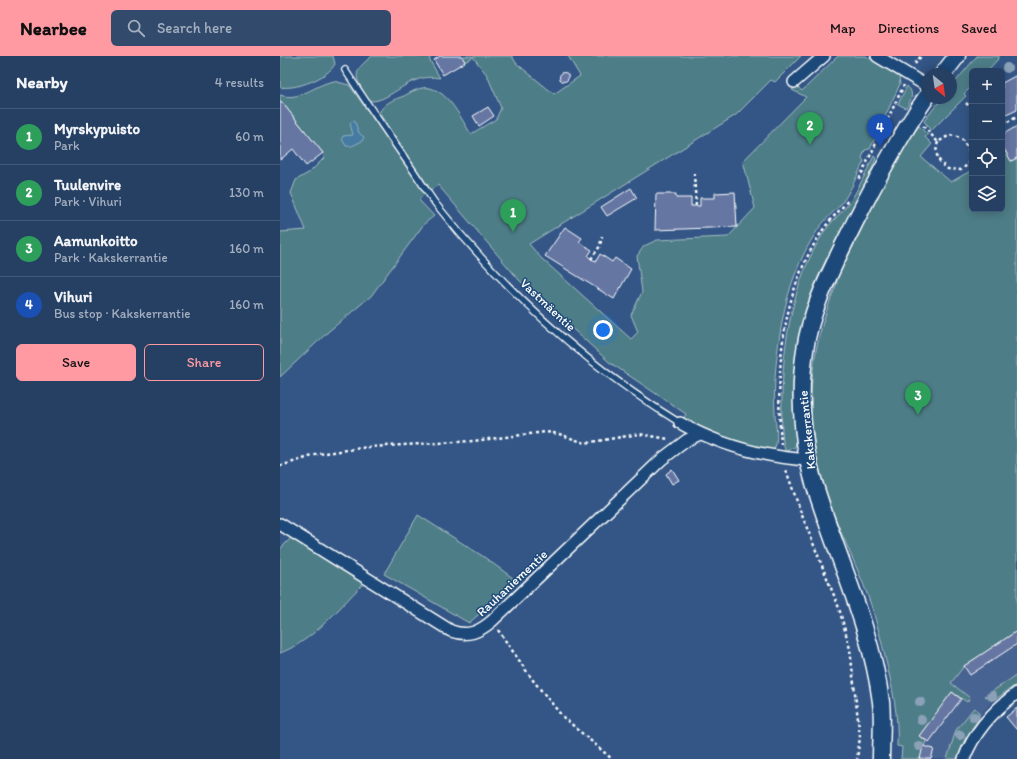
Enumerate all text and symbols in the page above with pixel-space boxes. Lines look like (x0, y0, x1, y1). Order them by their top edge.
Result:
search box (111, 10, 391, 46)
text: Nearbee (20, 17, 87, 40)
icon: search (125, 17, 147, 39)
text: Search here (157, 19, 232, 37)
text: Map (830, 20, 856, 37)
text: Directions (878, 20, 939, 37)
text: Saved (961, 20, 997, 37)
north arrow (921, 68, 957, 104)
map controls (969, 68, 1005, 212)
button: + (969, 68, 1005, 104)
text: Nearby (16, 72, 68, 92)
text: 4 results (215, 75, 264, 90)
button: − (969, 104, 1005, 140)
pin: 2 (797, 112, 823, 145)
pin: 4 (867, 114, 893, 147)
text: Myrskypuisto (54, 120, 140, 138)
text: 1 (26, 129, 32, 144)
text: 60 m (235, 129, 264, 144)
text: Park (54, 138, 80, 153)
button: locate (969, 140, 1005, 176)
text: Tuulenvire (54, 176, 121, 194)
button: layers (969, 176, 1005, 212)
text: 2 (26, 185, 32, 200)
text: 130 m (229, 185, 264, 200)
text: Park · Vihuri (54, 194, 122, 209)
pin: 1 (500, 199, 526, 232)
text: Aamunkoitto (54, 232, 138, 250)
text: 3 (25, 241, 33, 256)
text: 160 m (229, 241, 264, 256)
text: Park · Kakskerrantie (54, 250, 168, 265)
street label: Vastmäentie (517, 276, 579, 334)
text: Vihuri (54, 288, 92, 306)
text: 4 (25, 297, 33, 312)
text: 160 m (229, 297, 264, 312)
text: Bus stop · Kakskerrantie (54, 306, 190, 321)
your location (593, 320, 613, 340)
button: Save (16, 344, 136, 381)
button: Share (144, 344, 264, 381)
pin: 3 (905, 382, 931, 415)
street label: Kakskerrantie (795, 390, 819, 470)
street label: Rauhaniementie (474, 547, 550, 619)

